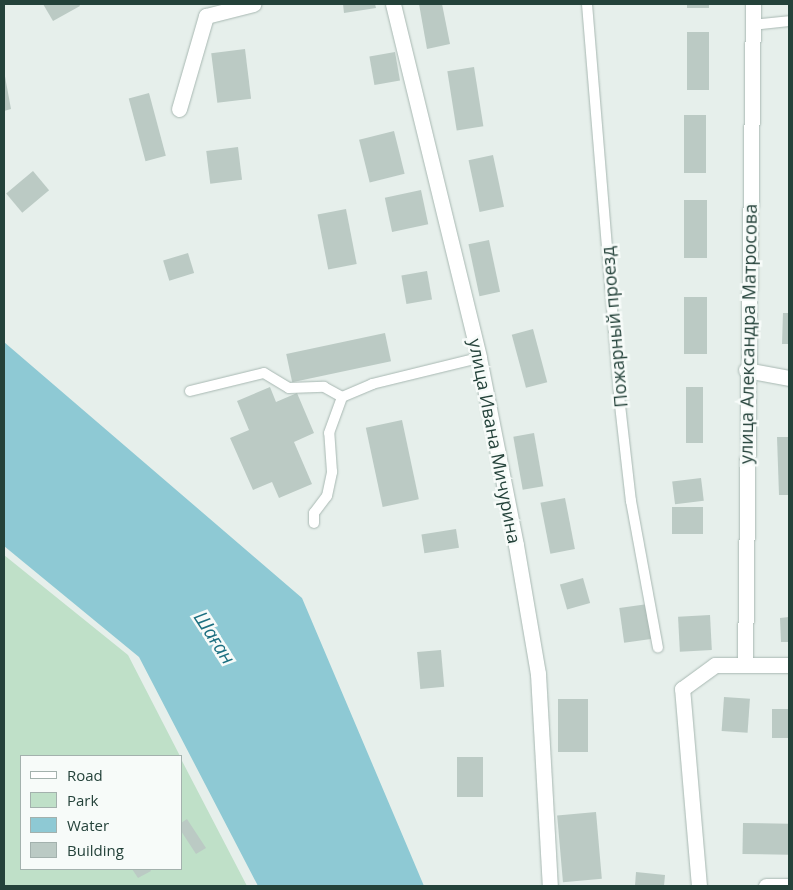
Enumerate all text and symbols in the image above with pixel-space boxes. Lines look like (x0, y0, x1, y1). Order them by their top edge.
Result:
street label: улица Александра Матросова (735, 204, 761, 464)
street label: Пожарный проезд (596, 246, 632, 408)
street label: улица Ивана Мичурина (465, 337, 525, 545)
water label: Шаған (189, 607, 239, 669)
legend (20, 755, 182, 870)
text: Road (67, 765, 103, 785)
text: Park (67, 790, 98, 810)
text: Water (67, 815, 109, 835)
text: Building (67, 840, 124, 860)

